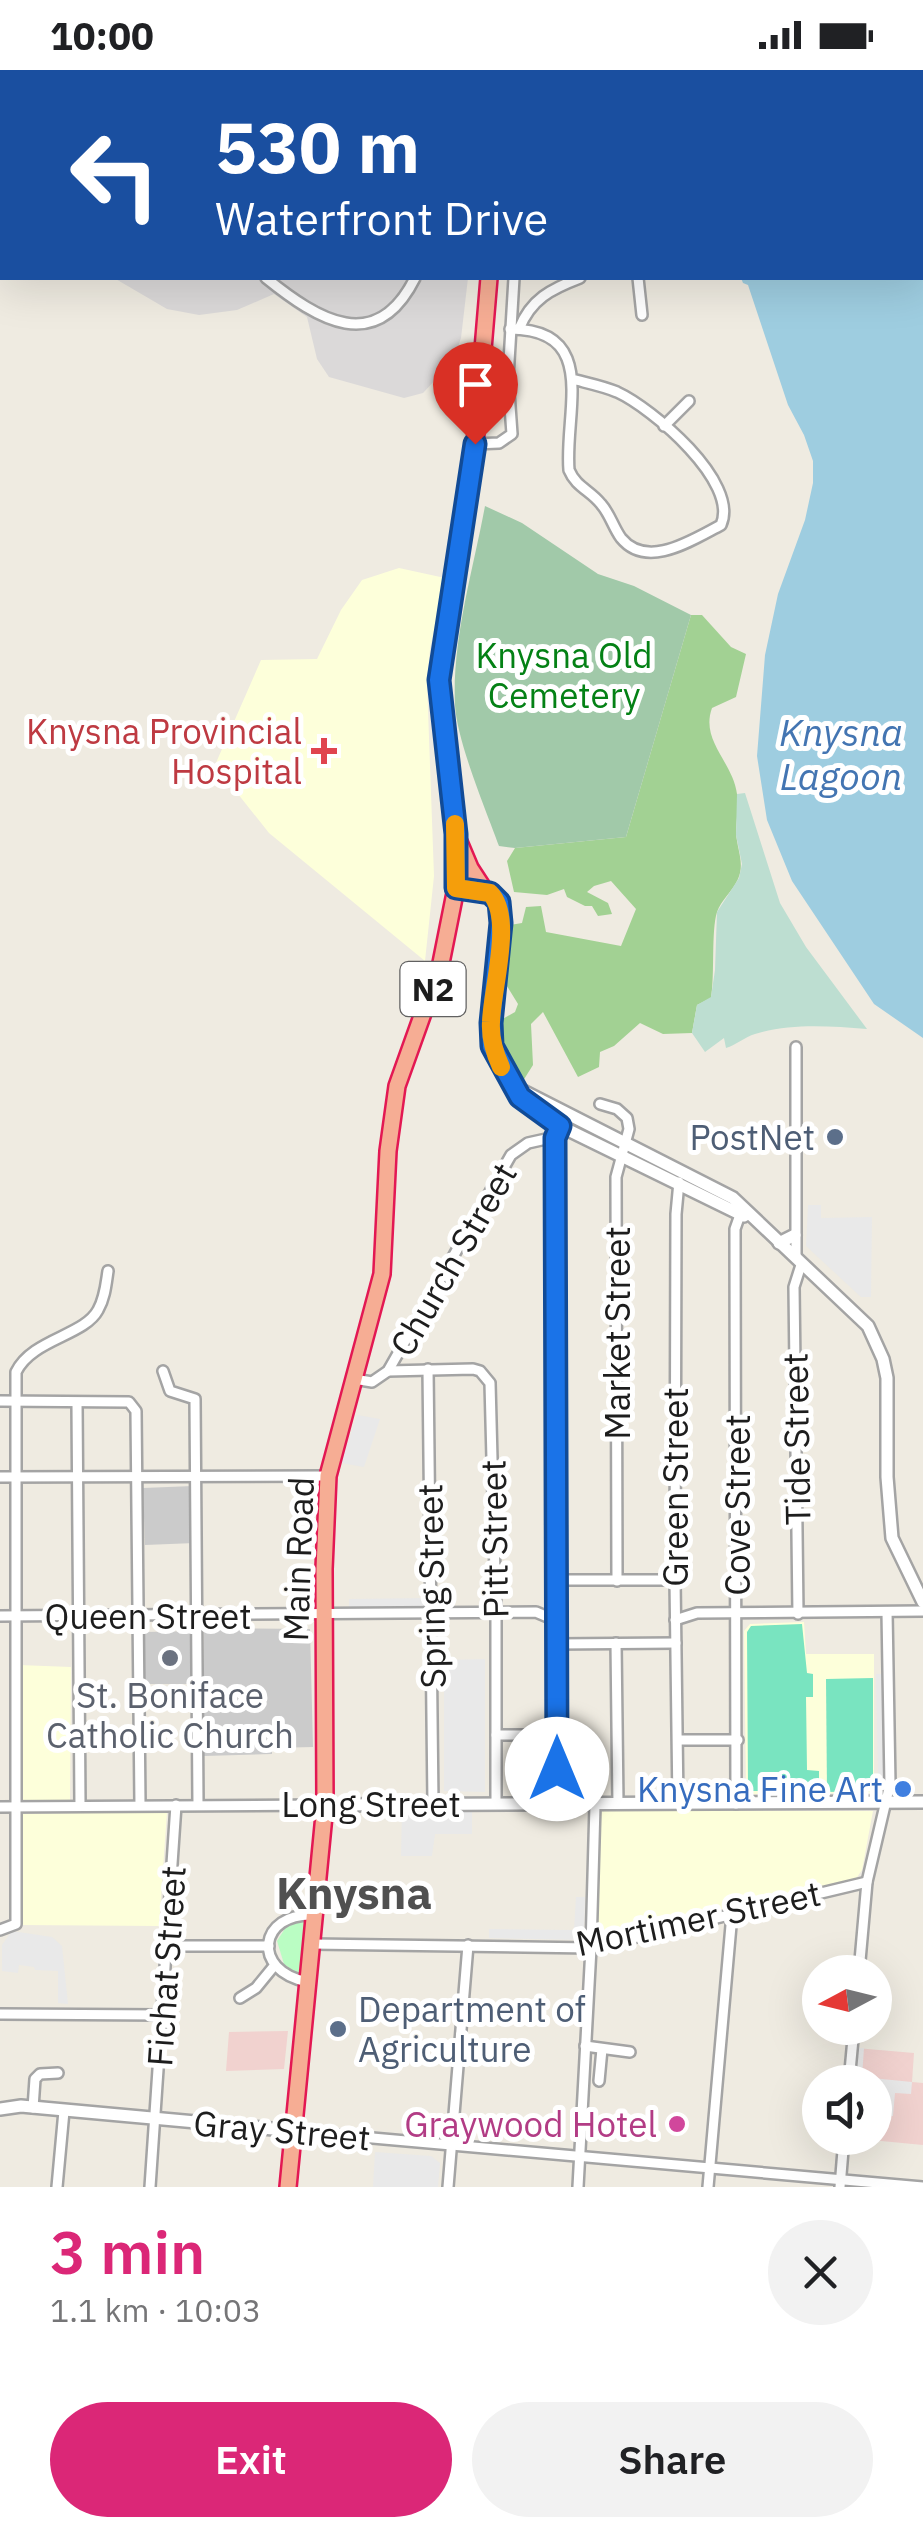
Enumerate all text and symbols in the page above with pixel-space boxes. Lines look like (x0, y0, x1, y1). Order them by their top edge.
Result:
text: 10:00 (50, 11, 154, 60)
text: 530 m (215, 101, 420, 192)
icon: left (50, 110, 180, 240)
text: Waterfront Drive (215, 189, 548, 247)
pin (433, 342, 518, 445)
icon: arrive (448, 357, 503, 412)
park label: Knysna Old Cemetery (475, 632, 653, 718)
water label: Knysna Lagoon (779, 707, 903, 800)
place label: Knysna Provincial Hospital (26, 708, 302, 794)
marker: Knysna Provincial Hospital (311, 738, 337, 764)
road number: N2 (400, 962, 466, 1016)
place label: PostNet (690, 1114, 815, 1160)
marker: PostNet (824, 1126, 846, 1148)
street label: Church Street (379, 1154, 527, 1364)
street label: Market Street (594, 1226, 640, 1440)
street label: Tide Street (771, 1352, 821, 1526)
street label: Green Street (652, 1387, 698, 1587)
street label: Cove Street (714, 1414, 760, 1596)
street label: Pitt Street (470, 1459, 518, 1619)
street label: Main Road (272, 1476, 324, 1642)
street label: Spring Street (406, 1483, 456, 1689)
street label: Queen Street (44, 1593, 252, 1639)
marker: St. Boniface Catholic Church (159, 1647, 181, 1669)
place label: St. Boniface Catholic Church (46, 1672, 294, 1758)
position arrow (505, 1717, 609, 1821)
place label: Knysna Fine Art (637, 1766, 883, 1812)
marker: Knysna Fine Art (892, 1778, 914, 1800)
street label: Long Street (281, 1781, 461, 1827)
district label: Knysna (276, 1863, 432, 1921)
street label: Fichat Street (136, 1864, 196, 2068)
street label: Mortimer Street (571, 1870, 825, 1966)
north arrow (802, 1955, 892, 2045)
map controls (802, 1955, 892, 2155)
place label: Department of Agriculture (358, 1986, 586, 2072)
marker: Department of Agriculture (327, 2018, 349, 2040)
button: sound (802, 2065, 892, 2155)
street label: Gray Street (192, 2099, 372, 2161)
place label: Graywood Hotel (404, 2101, 657, 2147)
marker: Graywood Hotel (666, 2113, 688, 2135)
text: 3 min (50, 2212, 205, 2291)
button: close (768, 2220, 873, 2325)
text: 1.1 km · 10:03 (50, 2289, 261, 2331)
button: Exit (50, 2402, 452, 2517)
button: Share (472, 2402, 873, 2517)

